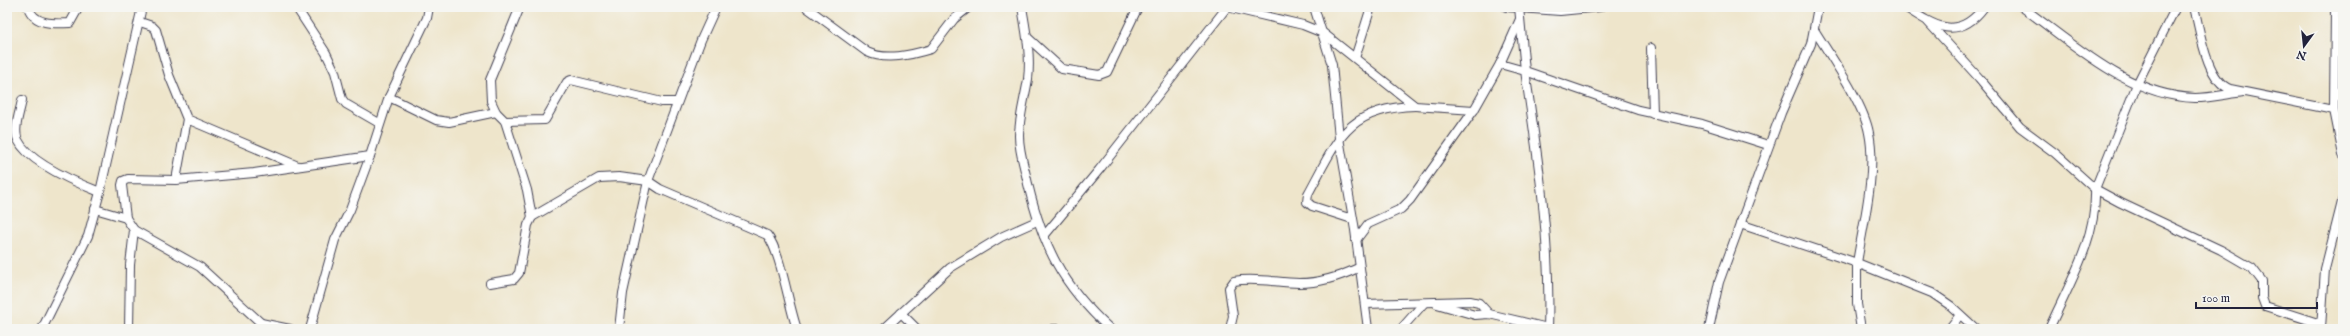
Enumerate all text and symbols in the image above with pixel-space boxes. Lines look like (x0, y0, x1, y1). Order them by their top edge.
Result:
north arrow (2284, 26, 2324, 66)
text: N (2295, 47, 2309, 63)
scale bar (2196, 284, 2317, 310)
text: 100 m (2202, 291, 2230, 306)

